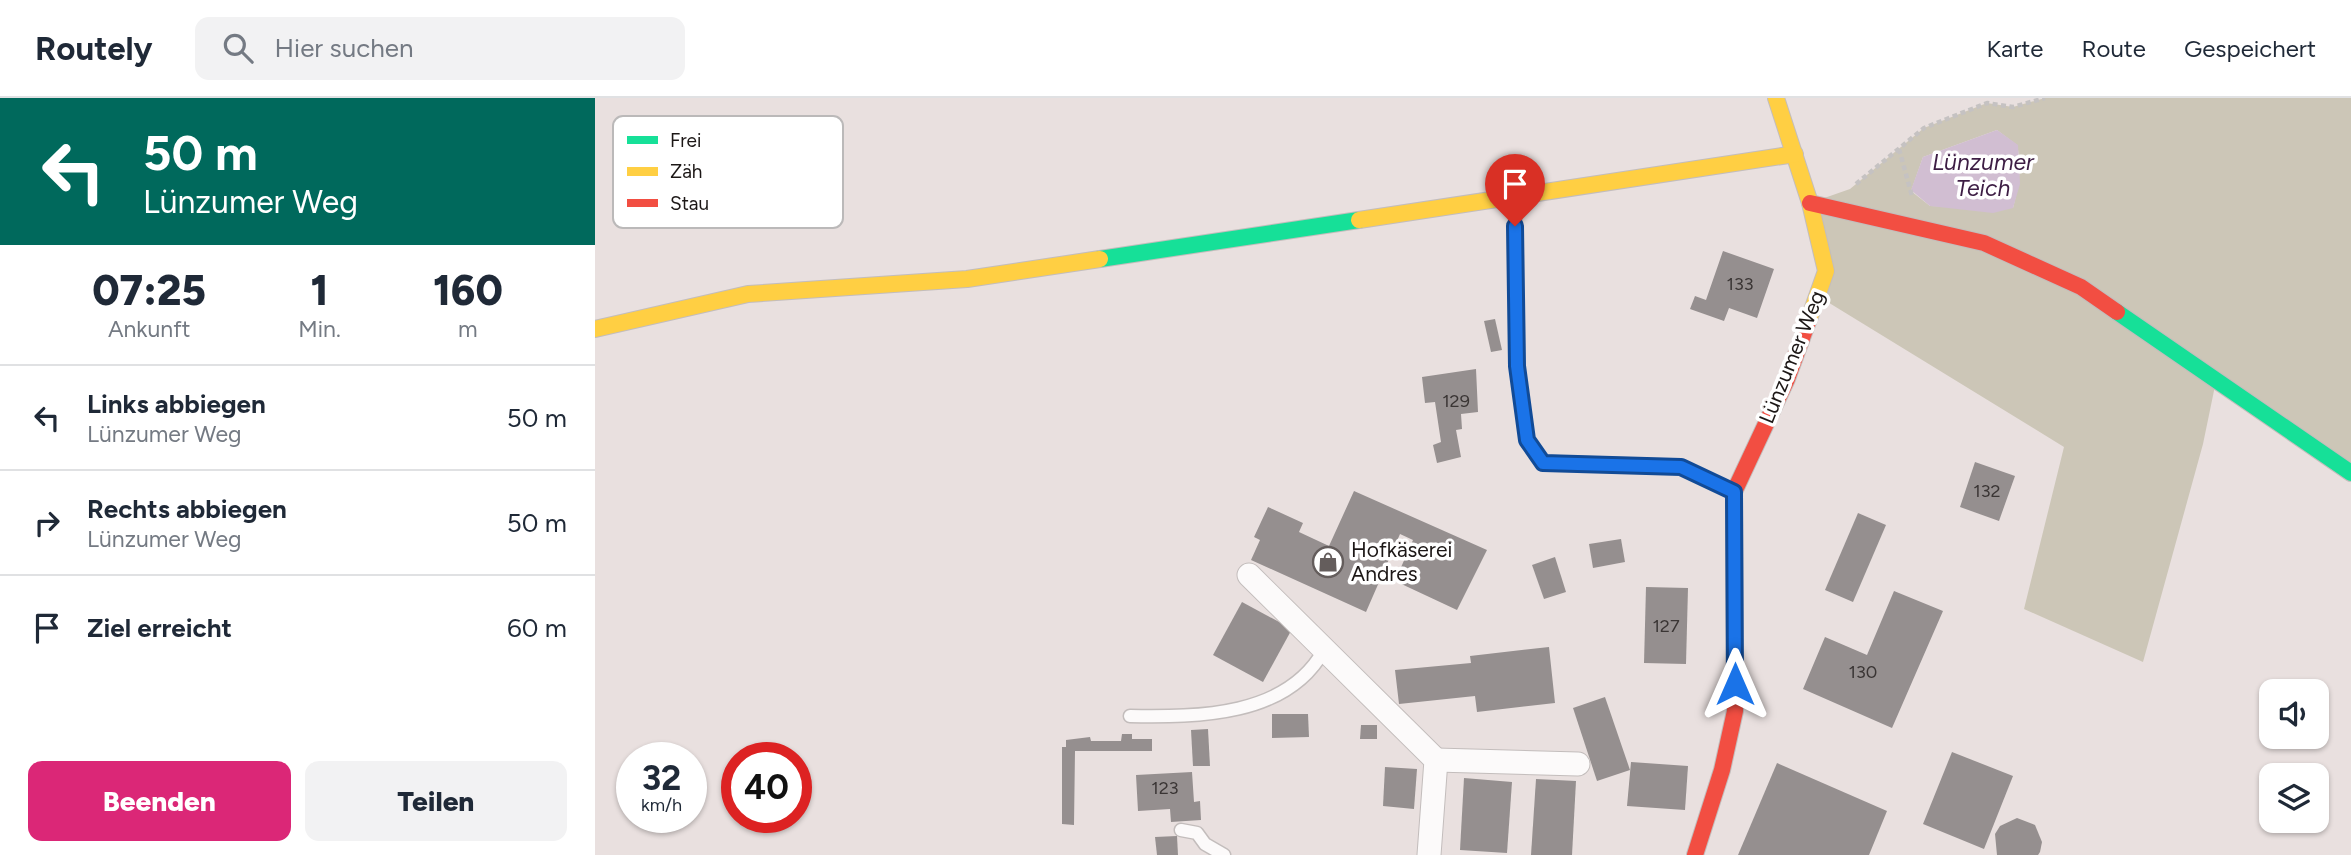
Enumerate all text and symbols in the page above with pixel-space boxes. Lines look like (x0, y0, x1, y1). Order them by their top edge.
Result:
search box (195, 17, 685, 80)
text: Routely (35, 29, 153, 68)
icon: search (219, 29, 257, 67)
text: Hier suchen (275, 32, 413, 64)
text: Karte (1987, 34, 2043, 63)
text: Route (2081, 34, 2146, 63)
text: Gespeichert (2184, 34, 2316, 63)
legend (613, 116, 843, 228)
text: 50 m (143, 123, 258, 182)
icon: left (28, 126, 119, 217)
text: Frei (670, 129, 701, 152)
water label: Lünzumer Teich (1932, 148, 2035, 202)
pin (1485, 154, 1545, 226)
text: Zäh (670, 160, 702, 183)
icon: arrive (1496, 165, 1534, 203)
text: Lünzumer Weg (143, 183, 358, 221)
text: Stau (670, 192, 709, 215)
text: 07:25 (92, 265, 206, 316)
text: 1 (311, 265, 328, 316)
text: 160 (433, 265, 503, 316)
house number: 133 (1726, 273, 1754, 295)
street label: Lünzumer Weg (1754, 287, 1830, 427)
text: Ankunft (108, 315, 190, 343)
text: Min. (298, 315, 341, 343)
text: m (458, 315, 478, 343)
text: Links abbiegen (87, 388, 266, 420)
house number: 129 (1442, 390, 1470, 412)
icon: left (28, 399, 66, 437)
text: 50 m (507, 402, 567, 434)
text: Lünzumer Weg (87, 420, 242, 448)
house number: 132 (1973, 480, 2001, 502)
text: Rechts abbiegen (87, 493, 287, 525)
icon: right (28, 504, 66, 542)
text: 50 m (507, 507, 567, 539)
text: Lünzumer Weg (87, 525, 242, 553)
place label: Hofkäserei Andres (1351, 537, 1452, 586)
shop icon: Hofkäserei Andres (1311, 545, 1345, 579)
icon: arrive (28, 609, 66, 647)
text: Ziel erreicht (87, 612, 232, 644)
text: 60 m (507, 612, 567, 644)
house number: 127 (1652, 615, 1680, 637)
position arrow (1698, 647, 1772, 721)
house number: 130 (1849, 661, 1877, 683)
map controls (2259, 679, 2329, 833)
button: sound (2259, 679, 2329, 749)
speed limit sign: 40 (721, 742, 812, 833)
text: 32 (642, 757, 681, 799)
button: Beenden (28, 761, 291, 841)
button: Teilen (305, 761, 567, 841)
button: layers (2259, 763, 2329, 833)
house number: 123 (1151, 777, 1179, 799)
text: km/h (641, 794, 682, 816)

